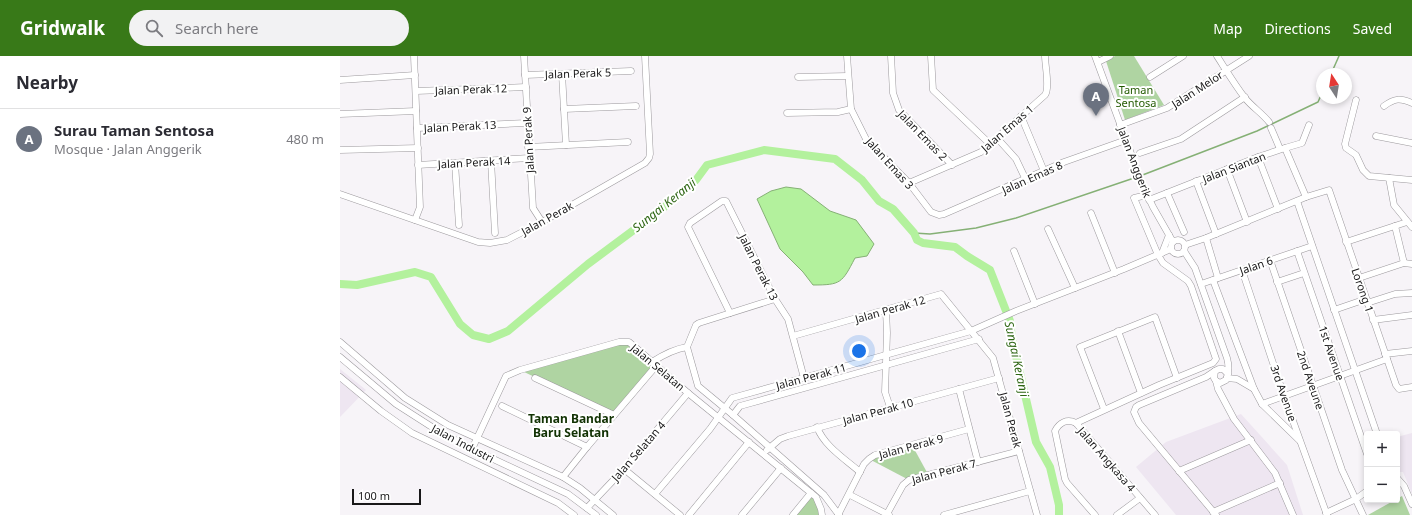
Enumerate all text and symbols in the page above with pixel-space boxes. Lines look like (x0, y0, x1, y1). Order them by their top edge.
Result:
search box (129, 10, 409, 46)
text: Gridwalk (20, 15, 105, 41)
icon: search (143, 17, 165, 39)
text: Search here (175, 18, 259, 38)
text: Map (1213, 19, 1242, 38)
text: Directions (1264, 19, 1331, 38)
text: Saved (1353, 19, 1392, 38)
street label: Jalan Perak 5 (544, 64, 611, 82)
street label: Jalan Melor (1168, 67, 1226, 112)
north arrow (1316, 68, 1352, 104)
text: Nearby (16, 71, 78, 94)
street label: Jalan Perak 12 (434, 80, 507, 98)
park label: Taman Sentosa (1115, 82, 1157, 110)
pin: A (1083, 83, 1109, 116)
street label: Jalan Emas 1 (977, 101, 1036, 156)
street label: Jalan Emas 2 (894, 106, 951, 164)
street label: Jalan Perak 9 (519, 107, 537, 174)
street label: Jalan Perak 13 (422, 117, 497, 135)
text: Surau Taman Sentosa (54, 120, 214, 140)
street label: Jalan Anggerik (1114, 124, 1155, 200)
text: A (25, 130, 34, 148)
text: 480 m (286, 130, 324, 148)
street label: Jalan Emas 3 (862, 133, 917, 192)
text: Mosque · Jalan Anggerik (54, 140, 202, 158)
street label: Jalan Siantan (1199, 148, 1268, 186)
street label: Jalan Perak 14 (436, 153, 511, 171)
street label: Jalan Emas 8 (998, 157, 1065, 197)
water label: Sungai Keranji (629, 174, 700, 236)
street label: Jalan Perak (518, 198, 576, 239)
street label: Jalan Perak 13 (735, 230, 782, 303)
street label: Jalan 6 (1236, 252, 1275, 278)
street label: Lorong 1 (1348, 266, 1378, 314)
street label: Jalan Perak 12 (852, 292, 927, 326)
water label: Sungai Keranji (1001, 319, 1034, 399)
street label: 1st Avenue (1316, 324, 1348, 382)
street label: Jalan Selatan (627, 339, 688, 394)
your location (849, 341, 869, 361)
street label: 2nd Aveune (1294, 349, 1328, 411)
street label: Jalan Perak 11 (773, 359, 848, 393)
street label: 3rd Avenue (1267, 363, 1301, 423)
street label: Jalan Perak (996, 390, 1026, 450)
street label: Jalan Perak 10 (840, 394, 915, 428)
district label: Taman Bandar Baru Selatan (528, 410, 615, 441)
street label: Jalan Selatan 4 (607, 417, 669, 485)
street label: Jalan Industri (428, 420, 497, 466)
street label: Jalan Angkasa 4 (1074, 423, 1140, 495)
street label: Jalan Perak 9 (876, 430, 945, 462)
map controls (1364, 431, 1400, 503)
button: + (1364, 431, 1400, 467)
street label: Jalan Perak 7 (909, 455, 978, 487)
button: − (1364, 467, 1400, 503)
scale bar (352, 487, 421, 506)
text: 100 m (358, 488, 390, 503)

